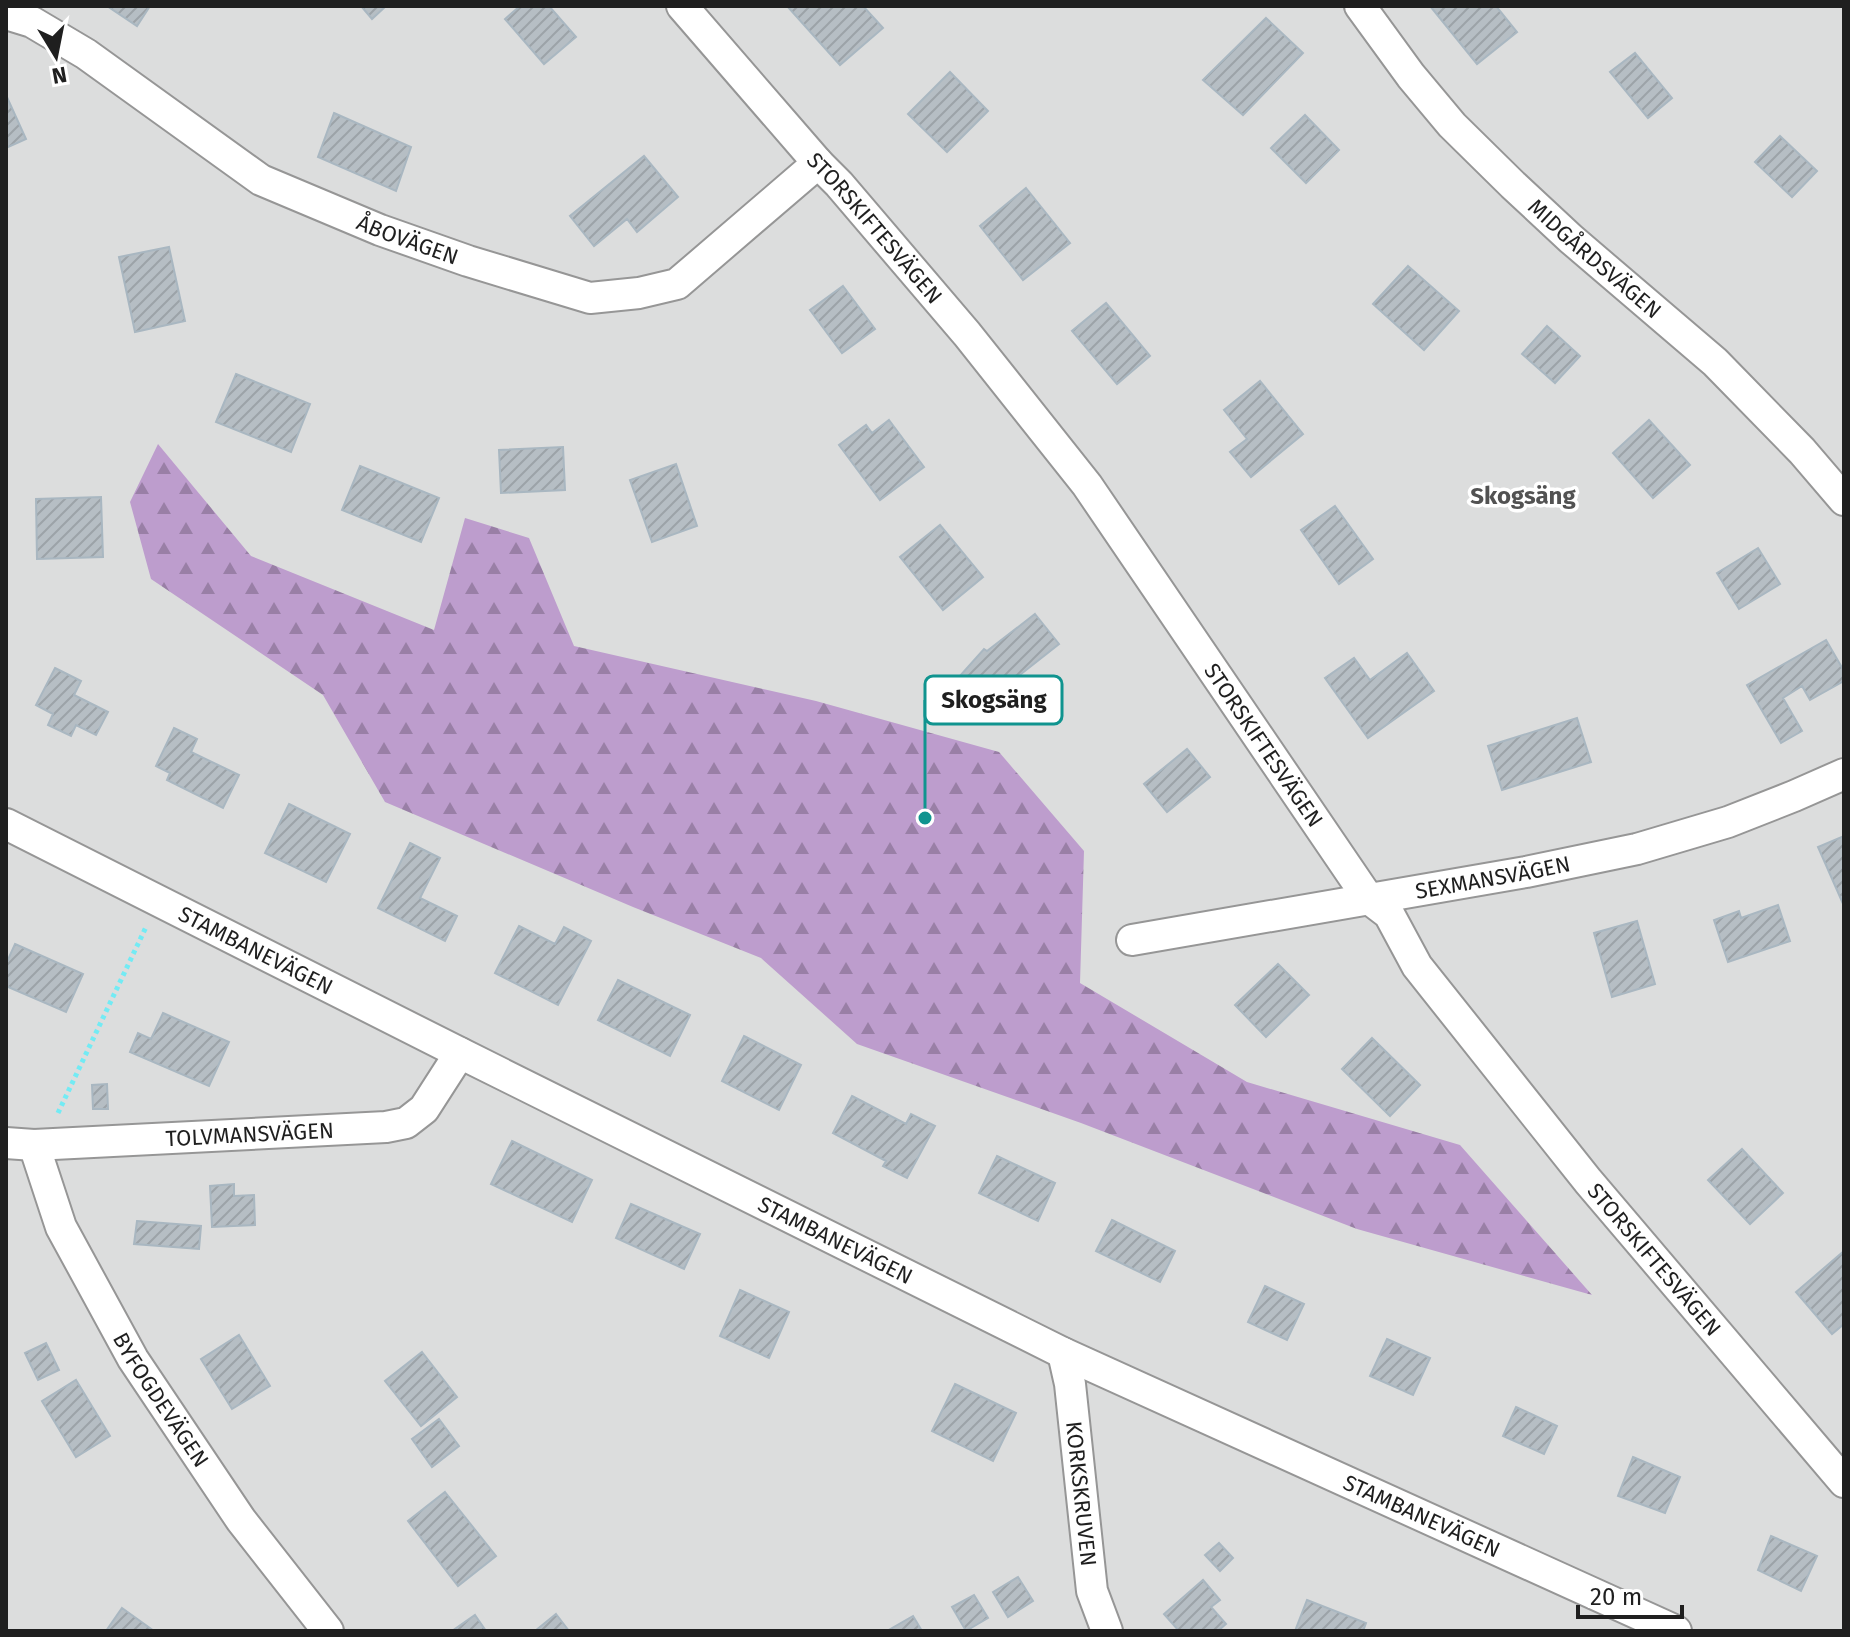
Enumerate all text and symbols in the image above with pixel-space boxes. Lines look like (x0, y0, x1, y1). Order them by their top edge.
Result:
north arrow (16, 16, 96, 96)
text: N (50, 61, 69, 90)
street label: STORSKIFTESVÄGEN (801, 147, 948, 309)
street label: MIDGÅRDSVÄGEN (1523, 193, 1667, 324)
street label: ÅBOVÄGEN (353, 208, 462, 270)
district label: Skogsäng (1470, 482, 1576, 510)
street label: STORSKIFTESVÄGEN (1199, 658, 1329, 832)
callout: Skogsäng (925, 676, 1062, 724)
text: Skogsäng (941, 686, 1047, 714)
street label: SEXMANSVÄGEN (1413, 850, 1573, 904)
street label: STAMBANEVÄGEN (174, 900, 338, 1000)
street label: TOLVMANSVÄGEN (165, 1116, 334, 1152)
street label: STORSKIFTESVÄGEN (1582, 1177, 1727, 1341)
street label: STAMBANEVÄGEN (754, 1190, 917, 1290)
street label: BYFOGDEVÄGEN (108, 1328, 215, 1472)
street label: KORKSKRUVEN (1061, 1420, 1103, 1567)
street label: STAMBANEVÄGEN (1339, 1468, 1504, 1563)
scale bar (1578, 1569, 1682, 1619)
text: 20 m (1590, 1583, 1642, 1611)

